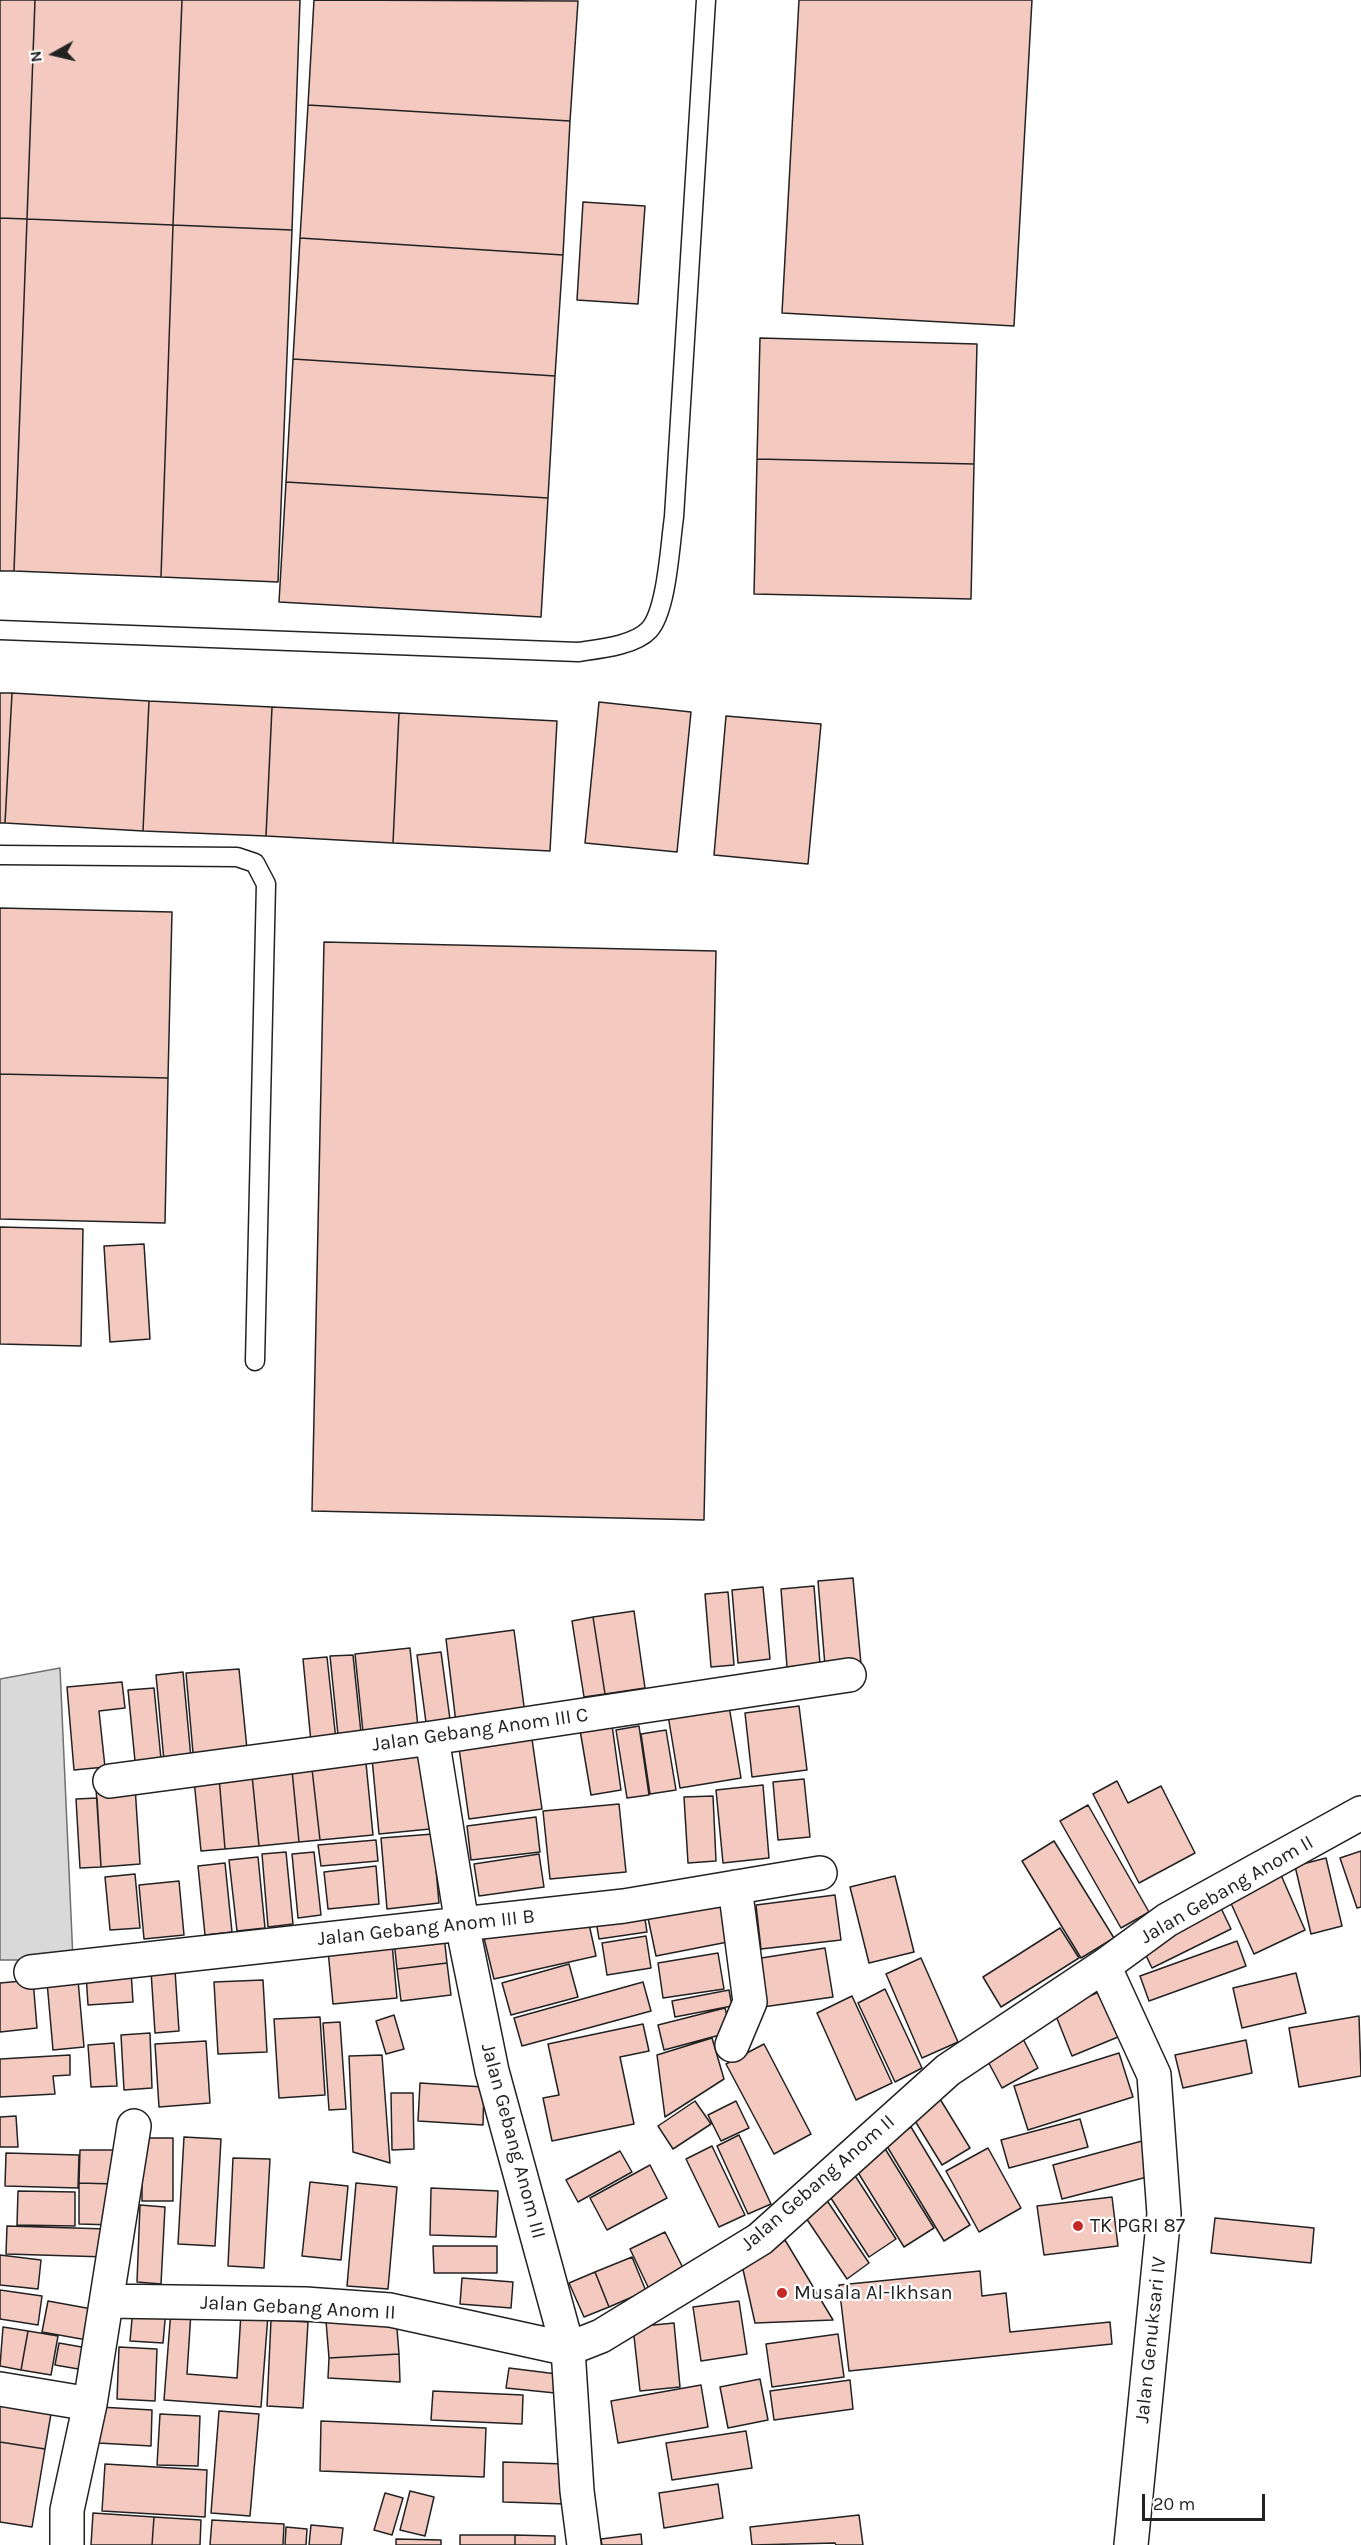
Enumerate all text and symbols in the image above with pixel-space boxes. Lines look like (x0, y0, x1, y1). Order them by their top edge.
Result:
north arrow (24, 24, 84, 84)
text: N (25, 50, 46, 64)
street label: Jalan Gebang Anom III C (370, 1703, 590, 1757)
street label: Jalan Gebang Anom II (1136, 1831, 1318, 1949)
street label: Jalan Gebang Anom III B (316, 1905, 536, 1951)
street label: Jalan Gebang Anom III (475, 2041, 551, 2241)
street label: Jalan Gebang Anom II (736, 2110, 900, 2256)
place label: TK PGRI 87 (1090, 2214, 1185, 2238)
marker: TK PGRI 87 (1071, 2219, 1085, 2233)
street label: Jalan Genuksari IV (1130, 2255, 1172, 2425)
place label: Musala Al-Ikhsan (794, 2281, 953, 2305)
marker: Musala Al-Ikhsan (775, 2286, 789, 2300)
street label: Jalan Gebang Anom II (200, 2291, 396, 2325)
scale bar (1145, 2482, 1268, 2520)
text: 20 m (1153, 2493, 1195, 2515)

